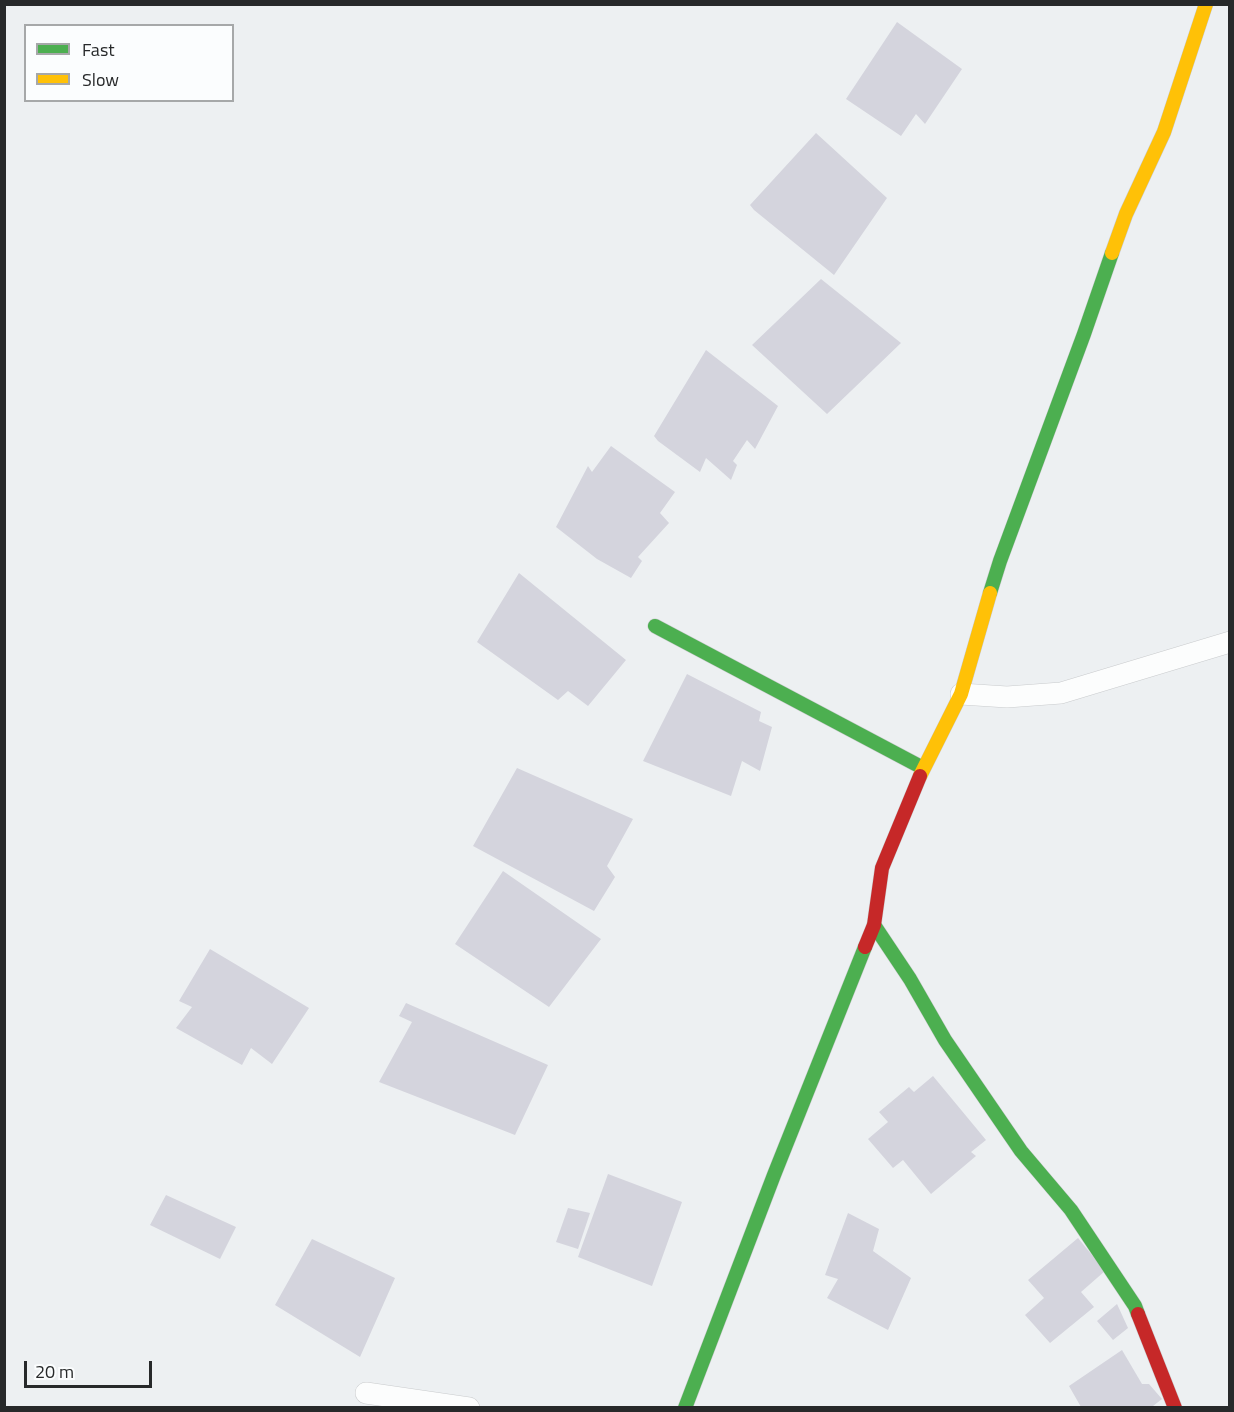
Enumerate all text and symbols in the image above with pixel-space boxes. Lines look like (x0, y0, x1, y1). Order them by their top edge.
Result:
legend (24, 24, 234, 102)
text: Fast (82, 36, 115, 63)
text: Slow (82, 66, 119, 93)
scale bar (27, 1349, 154, 1387)
text: 20 m (35, 1358, 74, 1385)

